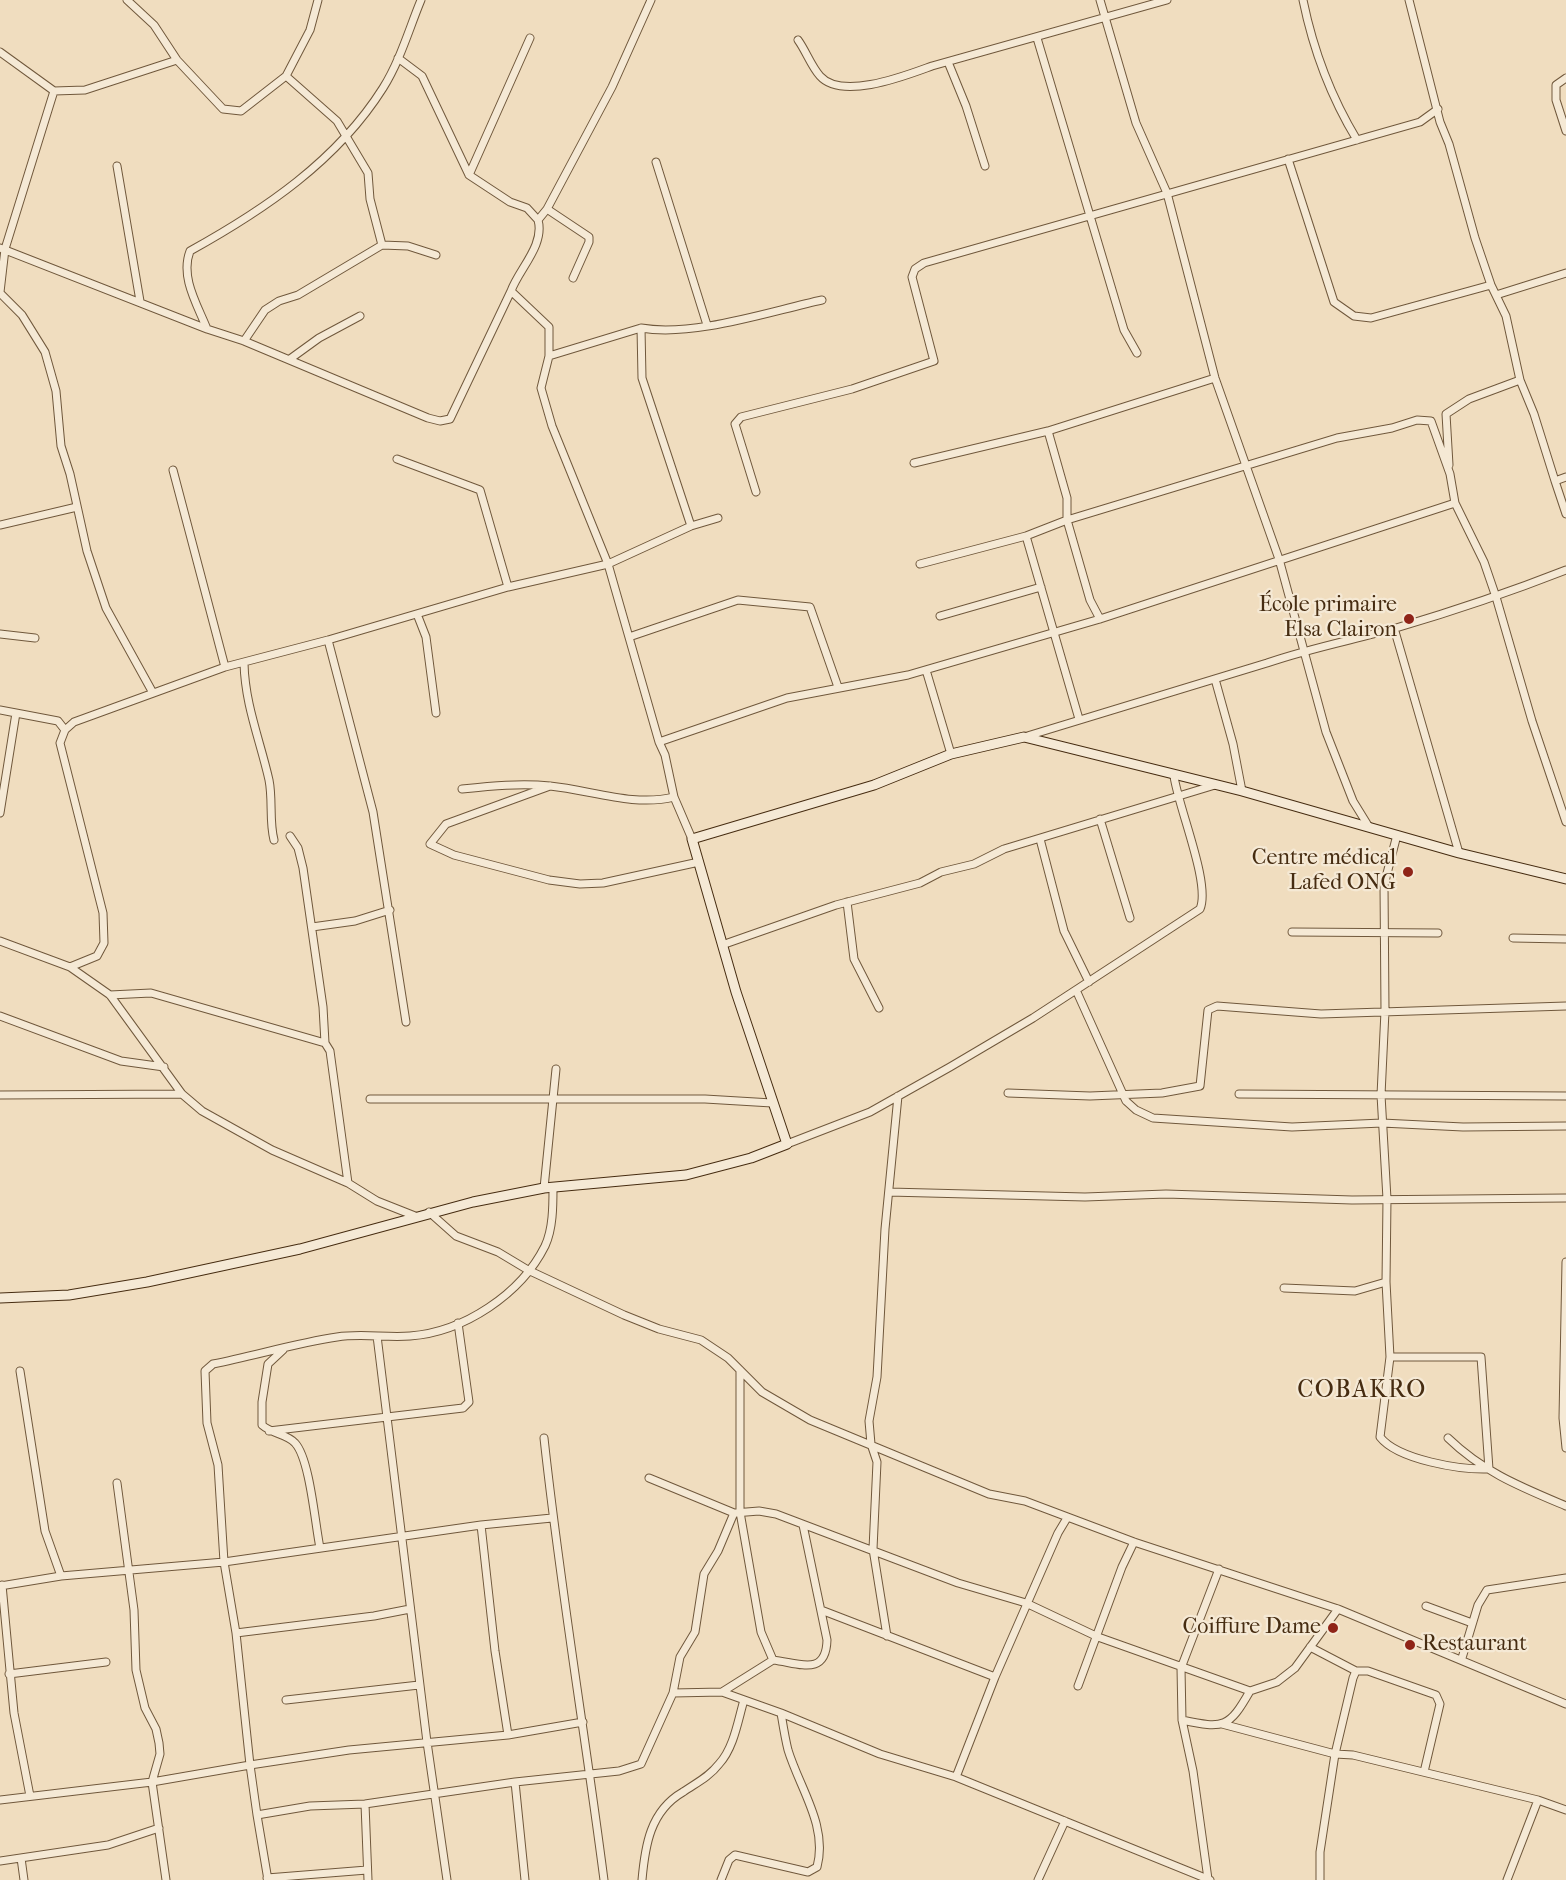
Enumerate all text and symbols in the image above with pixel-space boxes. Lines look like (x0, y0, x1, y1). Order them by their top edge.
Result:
place label: École primaire Elsa Clairon (1259, 593, 1397, 644)
marker: École primaire Elsa Clairon (1402, 612, 1416, 626)
place label: Centre médical Lafed ONG (1252, 846, 1396, 897)
marker: Centre médical Lafed ONG (1401, 865, 1415, 879)
district label: COBAKRO (1297, 1377, 1427, 1405)
place label: Coiffure Dame (1182, 1615, 1321, 1641)
marker: Coiffure Dame (1326, 1621, 1340, 1635)
place label: Restaurant (1422, 1632, 1527, 1658)
marker: Restaurant (1403, 1638, 1417, 1652)

